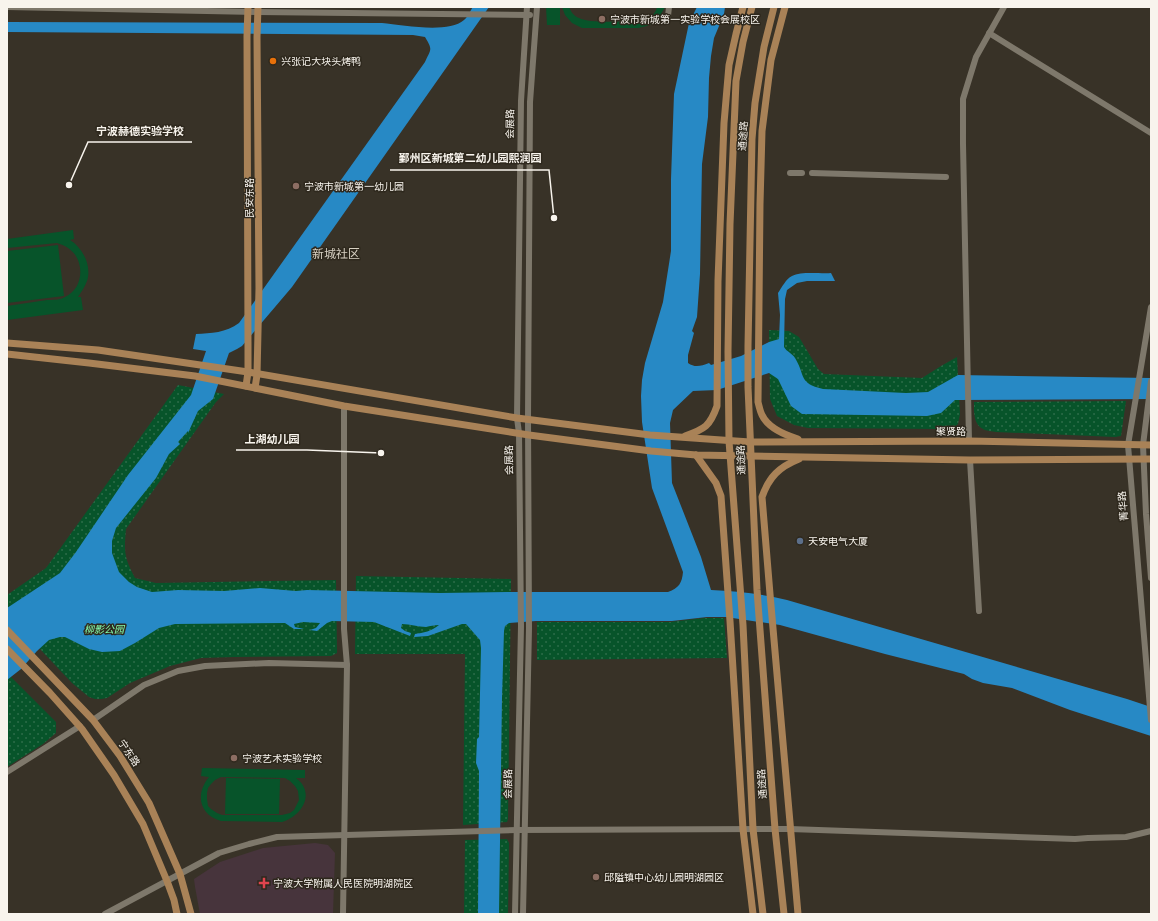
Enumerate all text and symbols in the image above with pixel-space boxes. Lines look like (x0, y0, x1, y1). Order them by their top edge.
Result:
marker: 宁波市新城第一实验学校会展校区 (597, 14, 607, 24)
place label: 宁波市新城第一实验学校会展校区 (610, 14, 760, 25)
marker: 兴张记大块头烤鸭 (268, 56, 278, 66)
place label: 兴张记大块头烤鸭 (281, 56, 361, 67)
street label: 会展路 (504, 109, 516, 139)
callout: 宁波赫德实验学校 (88, 119, 192, 142)
street label: 通途路 (736, 121, 750, 151)
text: 宁波赫德实验学校 (96, 125, 184, 137)
callout: 鄞州区新城第二幼儿园熙润园 (390, 147, 549, 170)
text: 鄞州区新城第二幼儿园熙润园 (399, 152, 542, 164)
street label: 民安东路 (244, 178, 255, 218)
marker: 宁波市新城第一幼儿园 (291, 181, 301, 191)
place label: 宁波市新城第一幼儿园 (304, 181, 404, 192)
district label: 新城社区 (312, 247, 360, 261)
street label: 聚贤路 (936, 426, 966, 437)
callout: 上湖幼儿园 (236, 427, 307, 450)
text: 上湖幼儿园 (245, 433, 300, 445)
street label: 会展路 (503, 445, 515, 475)
street label: 通途路 (735, 445, 747, 475)
street label: 菁华路 (1116, 491, 1130, 521)
marker: 天安电气大厦 (795, 536, 805, 546)
place label: 天安电气大厦 (808, 536, 868, 547)
park label: 柳影公园 (84, 624, 126, 635)
street label: 宁东路 (116, 737, 142, 769)
marker: 宁波艺术实验学校 (229, 753, 239, 763)
place label: 宁波艺术实验学校 (242, 753, 322, 764)
street label: 会展路 (502, 769, 514, 799)
street label: 通途路 (755, 769, 769, 799)
marker: 邱隘镇中心幼儿园明湖园区 (591, 872, 601, 882)
place label: 邱隘镇中心幼儿园明湖园区 (604, 872, 724, 883)
marker: 宁波大学附属人民医院明湖院区 (258, 877, 270, 889)
place label: 宁波大学附属人民医院明湖院区 (273, 878, 413, 889)

